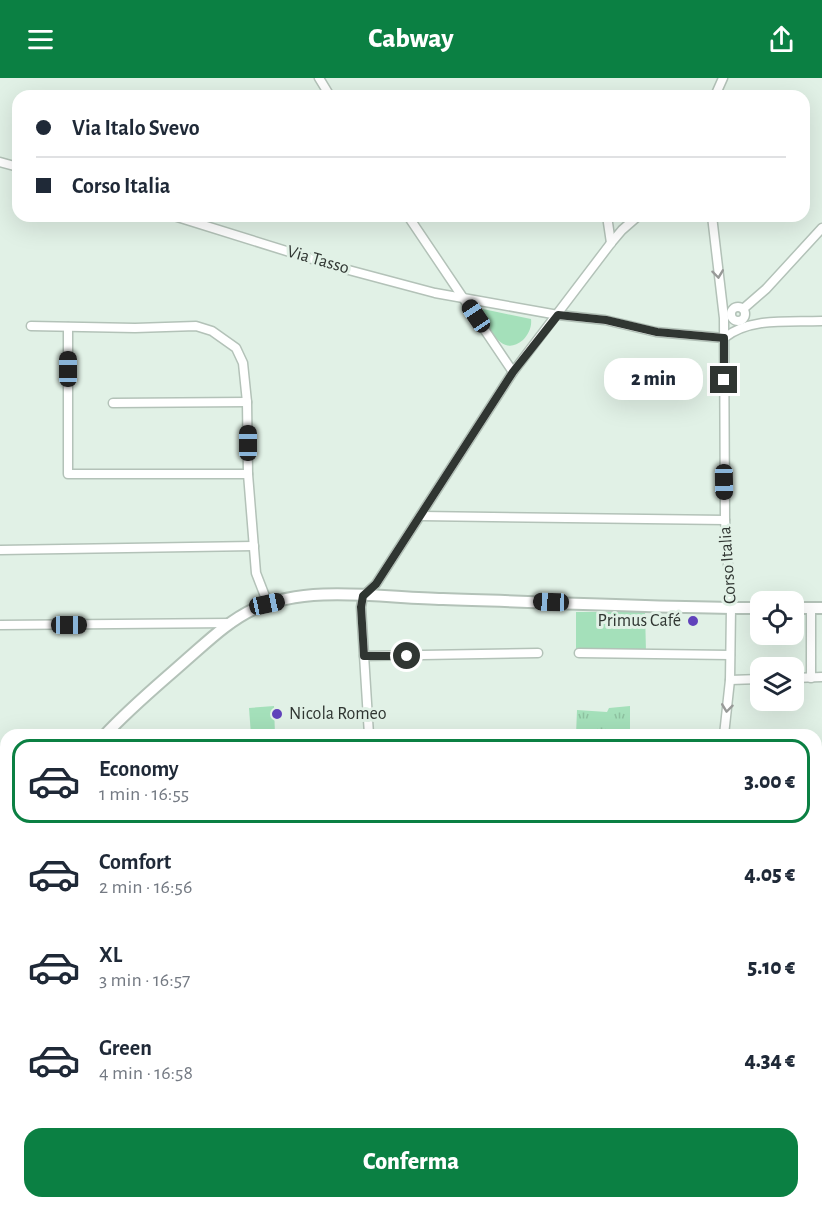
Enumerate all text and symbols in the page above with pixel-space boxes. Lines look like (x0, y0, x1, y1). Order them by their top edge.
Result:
icon: menu (24, 23, 57, 56)
icon: share (765, 23, 798, 56)
text: Cabway (368, 25, 454, 52)
text: Via Italo Svevo (72, 117, 200, 139)
text: Corso Italia (72, 175, 170, 197)
street label: Via Tasso (285, 243, 351, 278)
one-way arrow (711, 270, 724, 279)
car (458, 296, 494, 336)
car (59, 351, 77, 387)
callout: 2 min (604, 359, 703, 401)
route end (710, 366, 737, 393)
text: 2 min (631, 369, 676, 389)
car (239, 425, 257, 461)
car (715, 464, 733, 500)
street label: Corso Italia (716, 526, 740, 604)
car (248, 591, 286, 617)
map controls (750, 591, 804, 711)
button: locate (750, 591, 804, 645)
car (533, 592, 569, 612)
place label: Primus Café (598, 612, 681, 630)
marker: Primus Café (686, 614, 700, 628)
car (51, 616, 87, 634)
route start (393, 642, 420, 669)
button: layers (750, 657, 804, 711)
one-way arrow (721, 703, 733, 712)
place label: Nicola Romeo (289, 705, 387, 723)
marker: Nicola Romeo (270, 707, 284, 721)
icon: car (27, 754, 81, 808)
text: Economy (99, 758, 179, 780)
text: 3.00 € (744, 770, 795, 792)
text: 1 min · 16:55 (99, 784, 189, 804)
icon: car (27, 847, 81, 901)
text: Comfort (99, 851, 171, 873)
text: 4.05 € (744, 863, 795, 885)
text: 2 min · 16:56 (99, 877, 192, 897)
icon: car (27, 940, 81, 994)
text: XL (99, 944, 122, 966)
text: 5.10 € (748, 956, 795, 978)
text: 3 min · 16:57 (99, 970, 190, 990)
icon: car (27, 1033, 81, 1087)
text: Green (99, 1037, 152, 1059)
text: 4.34 € (744, 1049, 795, 1071)
text: 4 min · 16:58 (99, 1063, 193, 1083)
button: Conferma (24, 1128, 798, 1197)

